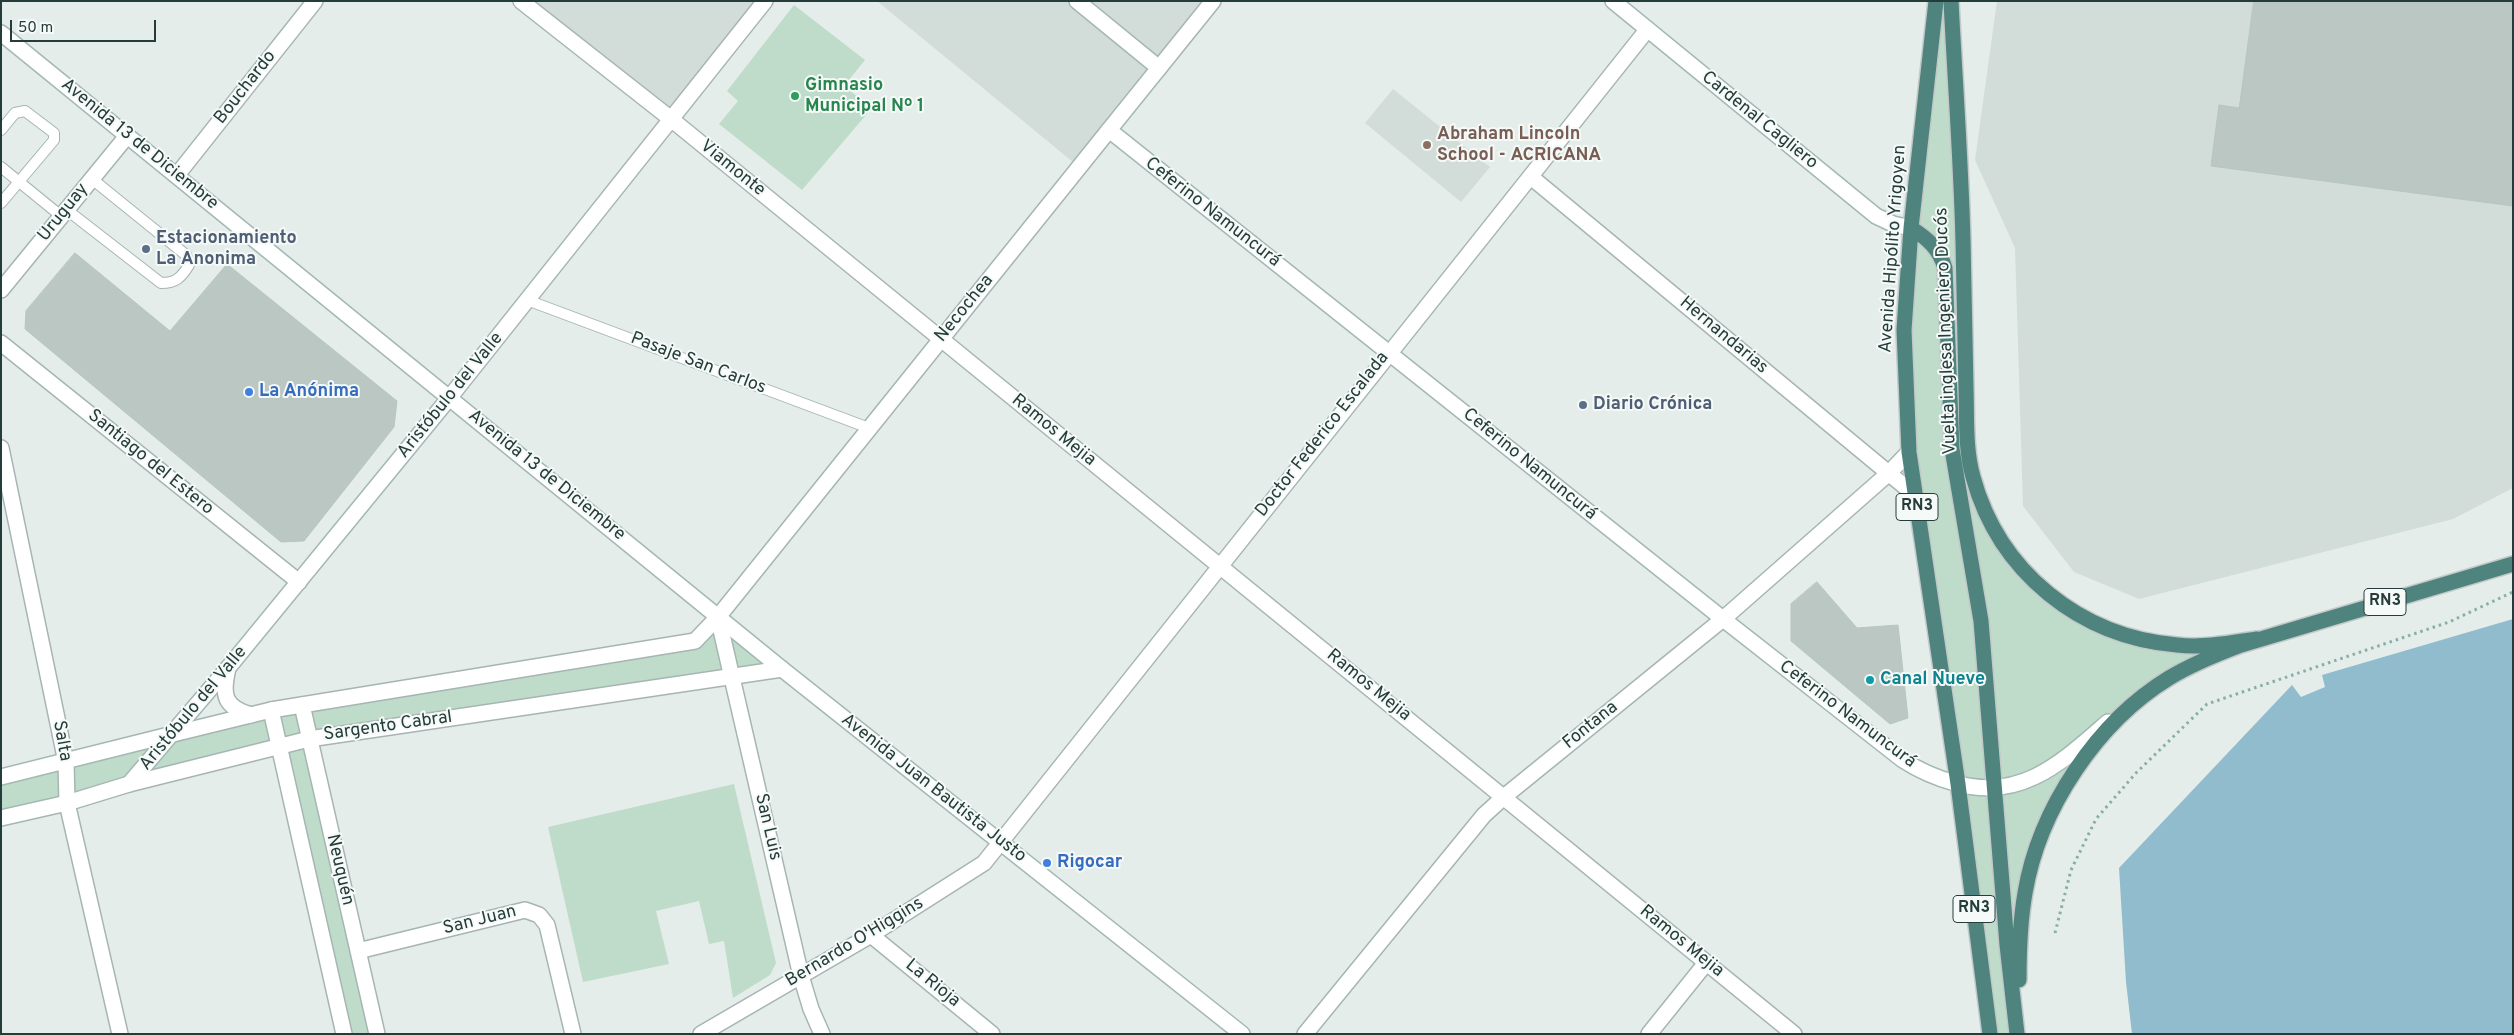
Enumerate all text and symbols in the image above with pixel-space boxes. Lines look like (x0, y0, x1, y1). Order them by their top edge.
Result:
scale bar (12, 10, 159, 42)
text: 50 m (18, 19, 53, 38)
street label: Bouchardo (210, 47, 282, 129)
street label: Cardenal Cagliero (1696, 67, 1822, 175)
street label: Avenida 13 de Diciembre (56, 75, 222, 215)
place label: Gimnasio Municipal Nº 1 (805, 75, 924, 118)
marker: Gimnasio Municipal Nº 1 (789, 90, 801, 102)
place label: Abraham Lincoln School - ACRICANA (1437, 124, 1601, 166)
street label: Viamonte (695, 136, 769, 202)
marker: Abraham Lincoln School - ACRICANA (1421, 139, 1433, 151)
street label: Avenida Hipólito Yrigoyen (1876, 144, 1912, 354)
street label: Ceferino Namuncurá (1140, 153, 1284, 273)
street label: Uruguay (34, 180, 94, 246)
street label: Vuelta inglesa Ingeniero Ducós (1932, 207, 1962, 455)
place label: Estacionamiento La Anonima (156, 228, 297, 270)
marker: Estacionamiento La Anonima (140, 243, 152, 255)
street label: Necochea (931, 271, 999, 347)
street label: Hernandarias (1674, 293, 1772, 379)
street label: Pasaje San Carlos (627, 328, 769, 400)
street label: Aristóbulo del Valle (394, 329, 508, 463)
street label: Doctor Federico Escalada (1252, 348, 1394, 522)
place label: La Anónima (259, 381, 359, 403)
marker: La Anónima (243, 386, 255, 398)
street label: Ramos Mejia (1006, 390, 1100, 472)
place label: Diario Crónica (1593, 394, 1712, 416)
marker: Diario Crónica (1577, 399, 1589, 411)
street label: Ceferino Namuncurá (1458, 404, 1600, 526)
street label: Santiago del Estero (83, 406, 217, 520)
street label: Avenida 13 de Diciembre (463, 406, 629, 546)
road number: RN3 (1896, 494, 1938, 520)
road number: RN3 (2364, 588, 2406, 616)
street label: Aristóbulo del Valle (136, 642, 252, 776)
street label: Ramos Mejia (1321, 645, 1415, 727)
street label: Ceferino Namuncurá (1774, 656, 1920, 774)
place label: Canal Nueve (1880, 669, 1985, 691)
marker: Canal Nueve (1864, 674, 1876, 686)
street label: Fontana (1559, 697, 1623, 755)
street label: Sargento Cabral (322, 707, 454, 747)
street label: Avenida Juan Bautista Justo (836, 710, 1030, 868)
street label: Salta (47, 719, 75, 763)
street label: San Luis (749, 791, 785, 863)
street label: Neuquén (320, 832, 358, 908)
place label: Rigocar (1057, 852, 1122, 874)
marker: Rigocar (1041, 857, 1053, 869)
street label: Bernardo O'Higgins (782, 893, 928, 993)
road number: RN3 (1953, 896, 1995, 922)
street label: San Juan (441, 901, 519, 941)
street label: Ramos Mejia (1634, 901, 1728, 983)
street label: La Rioja (900, 955, 964, 1013)

